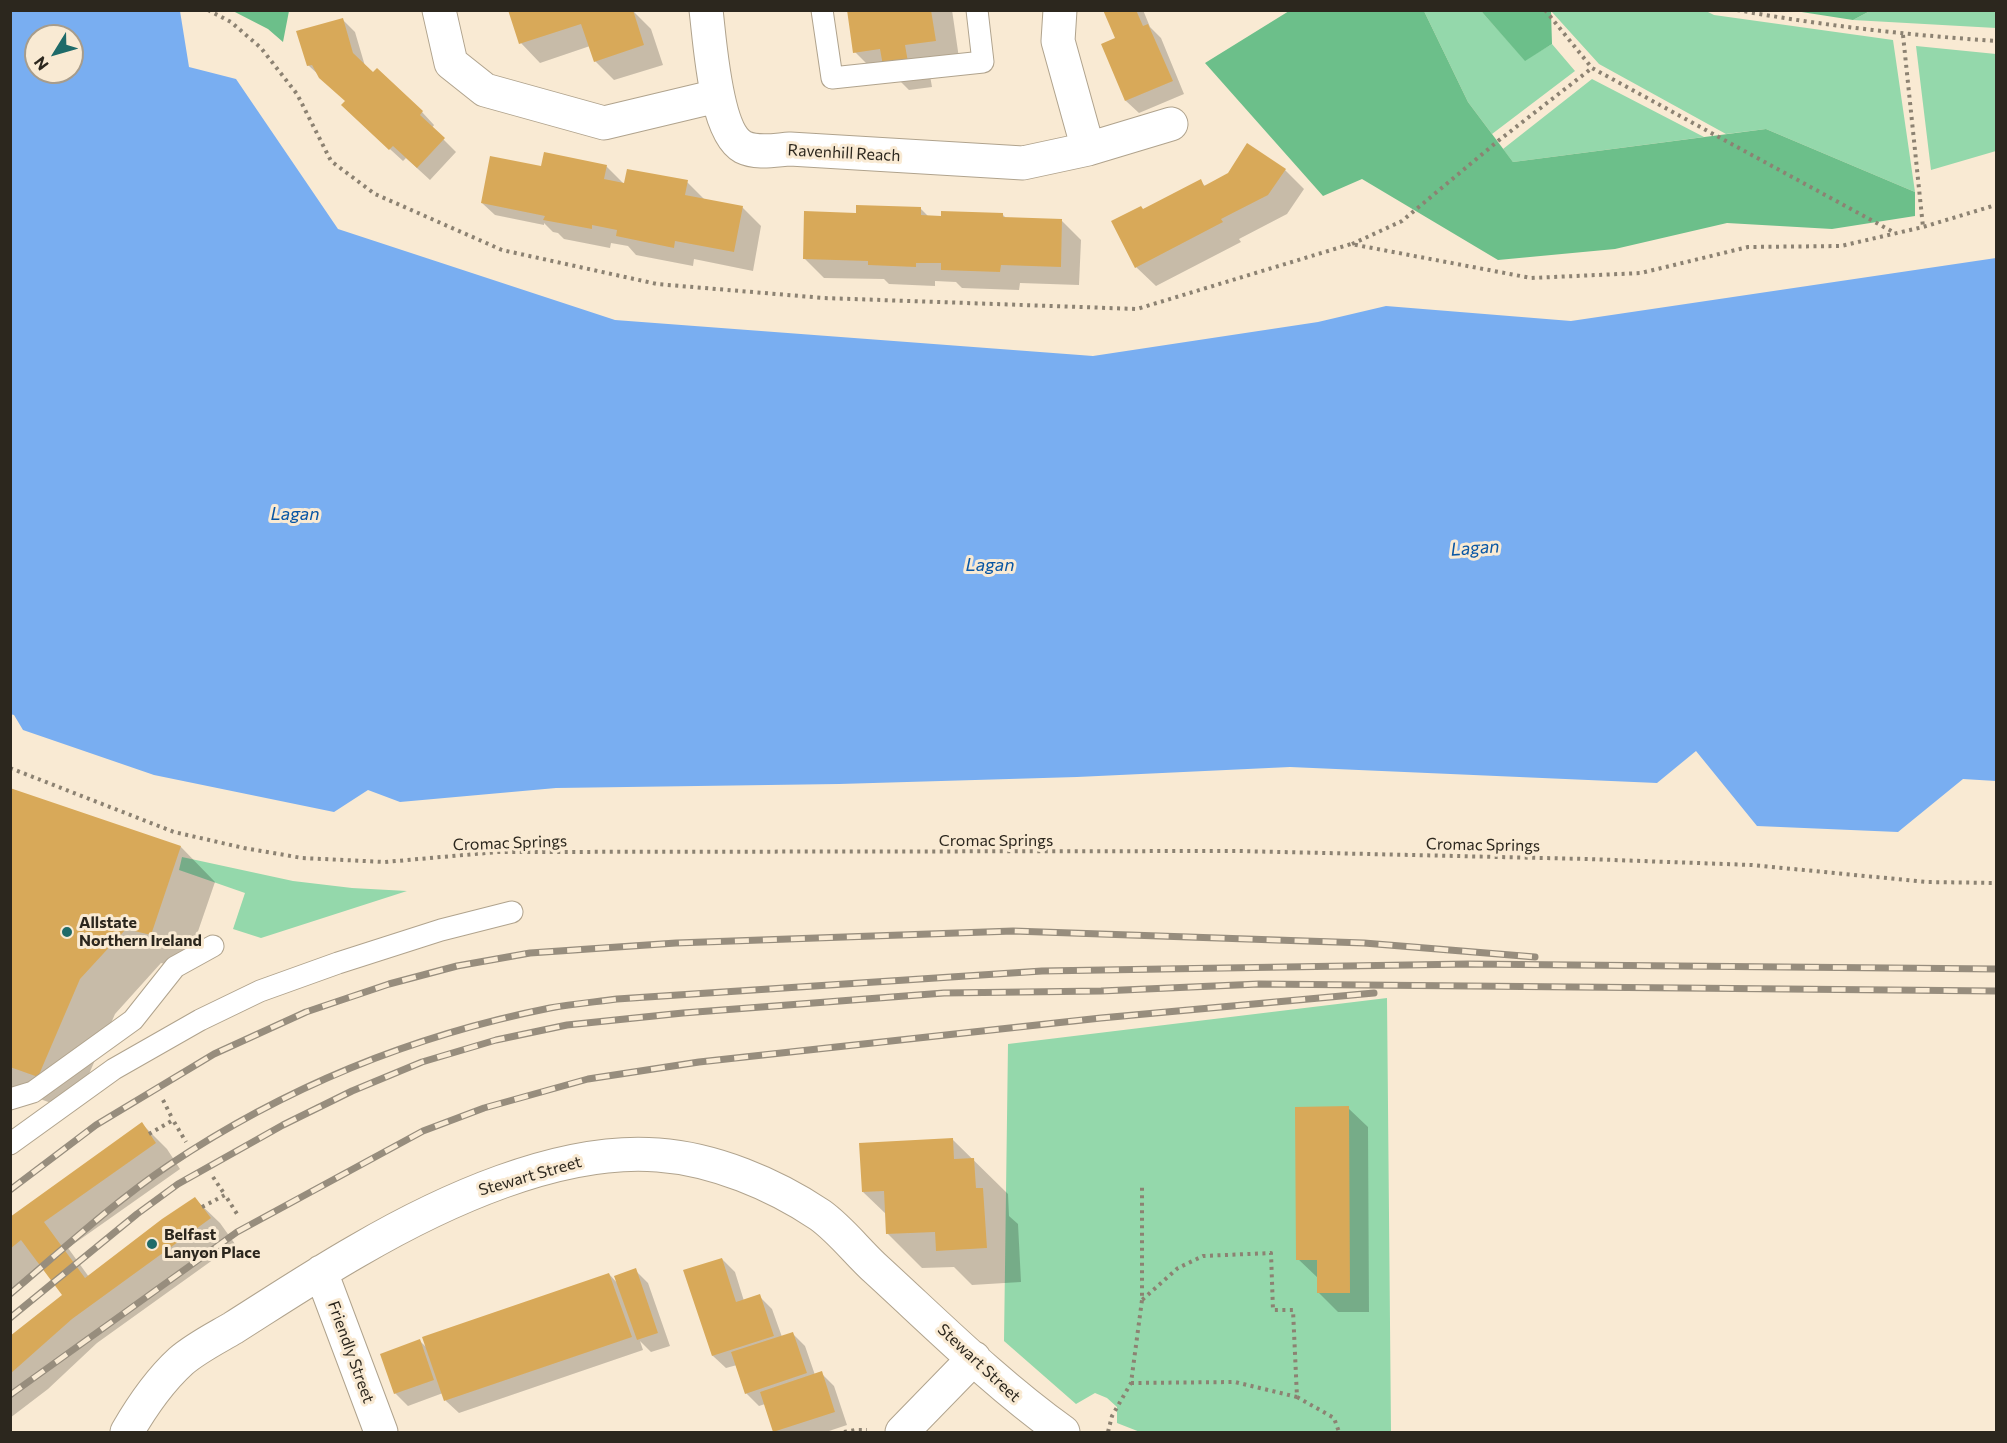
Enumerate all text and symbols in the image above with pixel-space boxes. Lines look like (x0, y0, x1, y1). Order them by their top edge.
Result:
north arrow (24, 24, 84, 84)
text: N (30, 53, 52, 74)
street label: Ravenhill Reach (787, 140, 901, 166)
water label: Lagan (270, 503, 320, 525)
water label: Lagan (1450, 536, 1500, 560)
water label: Lagan (965, 554, 1015, 576)
street label: Cromac Springs (452, 831, 568, 855)
street label: Cromac Springs (939, 831, 1053, 851)
street label: Cromac Springs (1426, 834, 1540, 856)
place label: Allstate Northern Ireland (79, 913, 202, 951)
marker: Allstate Northern Ireland (60, 925, 74, 939)
street label: Stewart Street (476, 1152, 584, 1200)
place label: Belfast Lanyon Place (164, 1225, 260, 1263)
marker: Belfast Lanyon Place (145, 1237, 159, 1251)
street label: Friendly Street (324, 1298, 378, 1406)
street label: Stewart Street (934, 1320, 1024, 1406)

